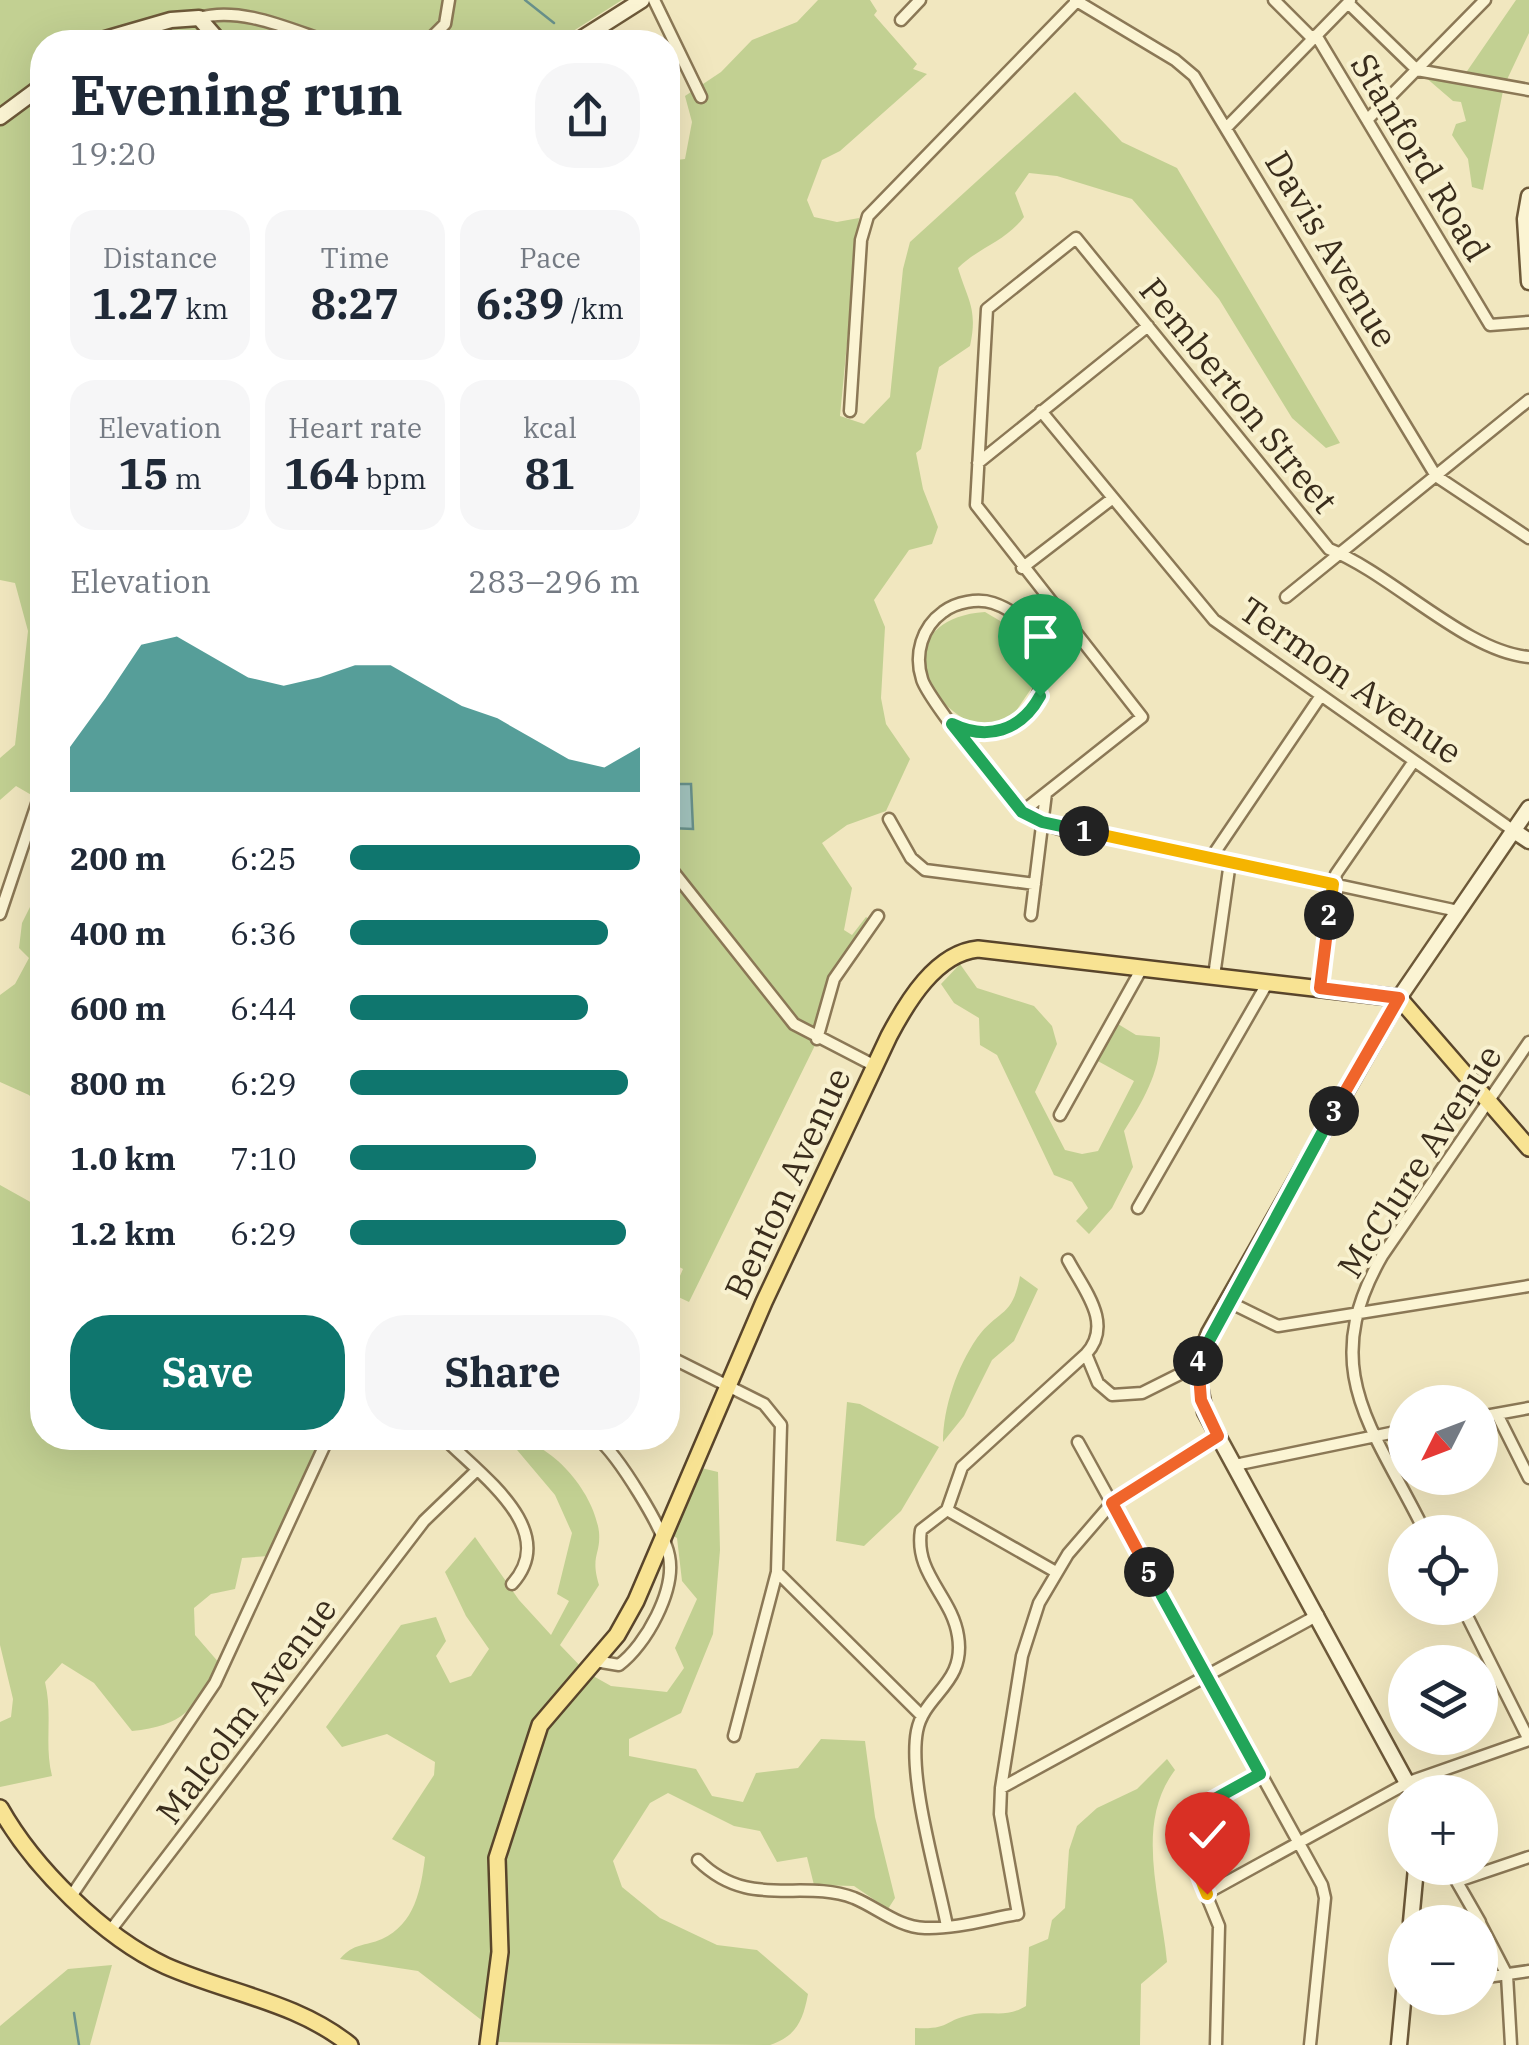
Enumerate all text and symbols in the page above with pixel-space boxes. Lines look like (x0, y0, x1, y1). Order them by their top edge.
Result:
street label: Stanford Road (1341, 45, 1501, 269)
text: Evening run (70, 59, 403, 130)
button: share (535, 63, 640, 168)
text: 19:20 (70, 132, 156, 174)
street label: Davis Avenue (1255, 142, 1409, 356)
text: Distance (103, 239, 217, 276)
text: Time (321, 239, 389, 276)
text: Pace (519, 239, 581, 276)
street label: Pemberton Street (1130, 268, 1348, 522)
text: 1.27 (92, 276, 179, 331)
text: 8:27 (311, 276, 399, 331)
text: 6:39 (476, 276, 564, 331)
text: km (179, 290, 229, 327)
text: /km (564, 290, 624, 327)
text: Elevation (98, 409, 222, 446)
text: Heart rate (288, 409, 422, 446)
text: kcal (523, 409, 577, 446)
text: 15 (118, 446, 169, 501)
text: 164 (284, 446, 359, 501)
text: 81 (525, 446, 575, 501)
text: m (169, 460, 202, 497)
text: bpm (359, 460, 426, 497)
text: Elevation (70, 560, 211, 602)
text: 283–296 m (468, 560, 640, 602)
street label: Termon Avenue (1230, 586, 1472, 774)
pin (998, 594, 1083, 697)
icon: arrive (1013, 609, 1068, 664)
pin: 1 (1059, 806, 1109, 856)
text: 1 (1076, 812, 1092, 849)
text: 200 m (70, 837, 166, 879)
text: 6:25 (230, 837, 297, 879)
pin: 2 (1304, 890, 1354, 940)
text: 2 (1321, 896, 1337, 933)
text: 400 m (70, 912, 166, 954)
text: 6:36 (230, 912, 297, 954)
text: 600 m (70, 987, 166, 1029)
text: 6:44 (230, 987, 297, 1029)
street label: McClure Avenue (1326, 1036, 1512, 1286)
street label: Benton Avenue (713, 1060, 861, 1306)
text: 800 m (70, 1062, 166, 1104)
text: 6:29 (230, 1062, 297, 1104)
pin: 3 (1309, 1086, 1359, 1136)
text: 3 (1326, 1092, 1342, 1129)
text: 1.0 km (70, 1137, 176, 1179)
text: 7:10 (230, 1137, 297, 1179)
text: 1.2 km (70, 1212, 176, 1254)
text: 6:29 (230, 1212, 297, 1254)
button: Save (70, 1315, 345, 1430)
button: Share (365, 1315, 640, 1430)
pin: 4 (1173, 1336, 1223, 1386)
text: 4 (1190, 1342, 1206, 1379)
north arrow (1388, 1385, 1498, 1495)
map controls (1388, 1385, 1498, 2015)
button: locate (1388, 1515, 1498, 1625)
pin: 5 (1124, 1547, 1174, 1597)
text: 5 (1141, 1553, 1157, 1590)
street label: Malcolm Avenue (146, 1587, 346, 1833)
button: layers (1388, 1645, 1498, 1755)
button: + (1388, 1775, 1498, 1885)
pin (1165, 1792, 1250, 1895)
icon: check (1180, 1807, 1235, 1862)
button: − (1388, 1905, 1498, 2015)

